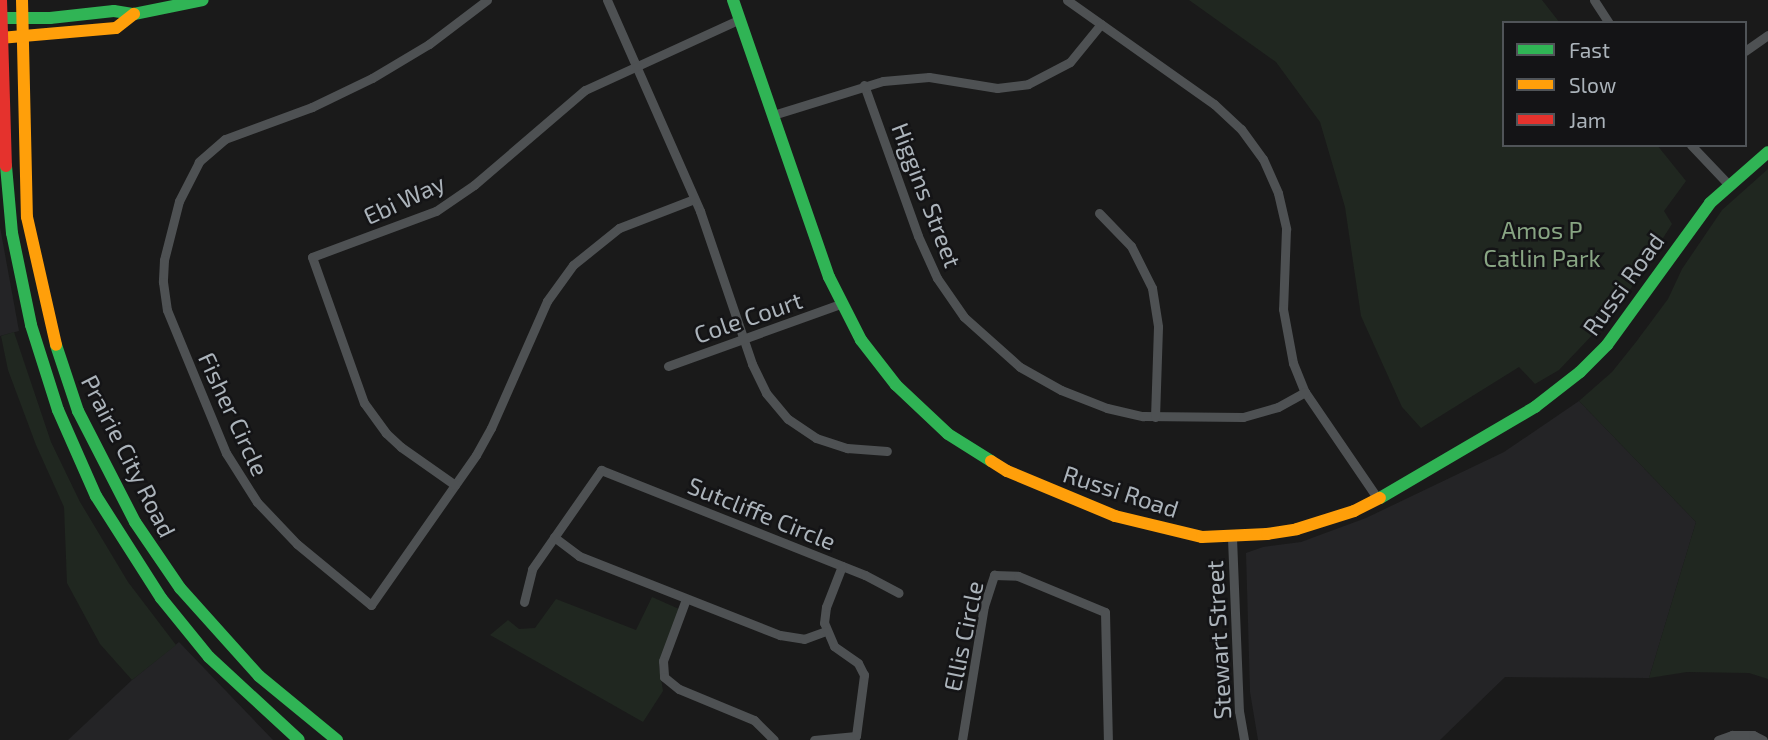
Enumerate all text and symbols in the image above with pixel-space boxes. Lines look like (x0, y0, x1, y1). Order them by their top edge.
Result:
legend (1502, 21, 1747, 147)
text: Fast (1569, 37, 1610, 62)
text: Slow (1569, 72, 1616, 97)
text: Jam (1569, 107, 1606, 132)
street label: Higgins Street (886, 118, 968, 272)
street label: Ebi Way (359, 168, 449, 230)
park label: Amos P Catlin Park (1483, 216, 1601, 272)
street label: Russi Road (1576, 227, 1670, 341)
street label: Cole Court (690, 285, 806, 349)
street label: Fisher Circle (193, 347, 275, 481)
street label: Prairie City Road (76, 370, 182, 542)
street label: Russi Road (1060, 459, 1182, 523)
street label: Sutcliffe Circle (684, 470, 840, 556)
street label: Stewart Street (1199, 560, 1237, 720)
street label: Ellis Circle (937, 578, 989, 694)

